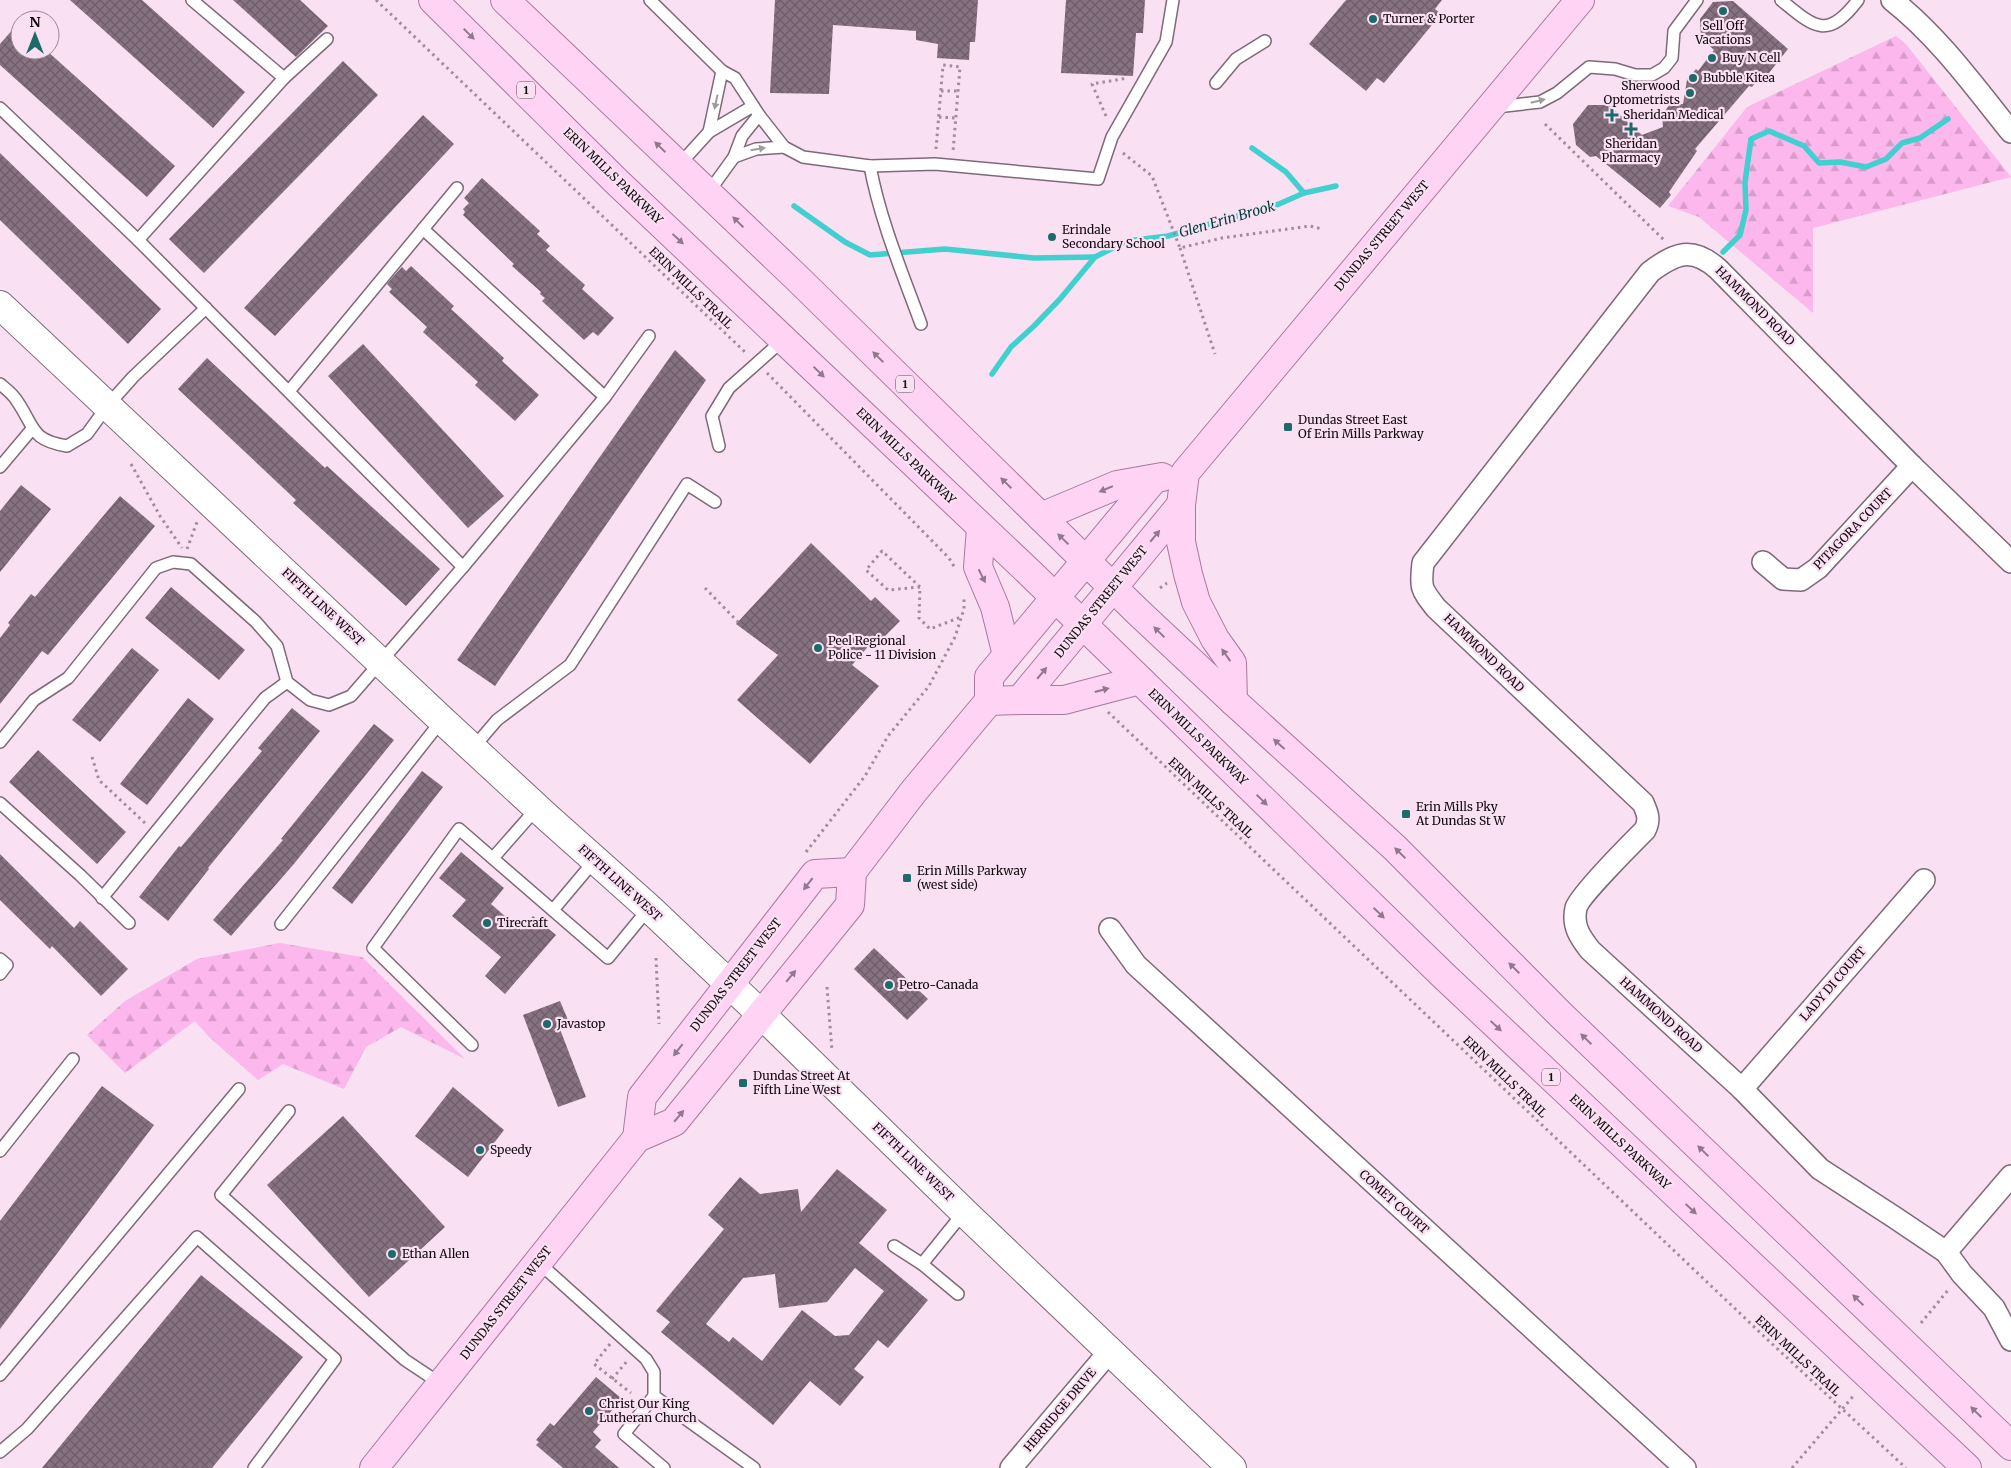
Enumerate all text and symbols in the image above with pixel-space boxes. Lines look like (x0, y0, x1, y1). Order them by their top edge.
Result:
marker: Sell Off Vacations (1717, 5, 1729, 17)
north arrow (10, 10, 60, 60)
place label: Turner & Porter (1383, 11, 1475, 26)
text: N (29, 13, 41, 31)
marker: Turner & Porter (1367, 13, 1379, 25)
place label: Sell Off Vacations (1694, 18, 1751, 47)
one-way arrow (463, 27, 475, 39)
place label: Buy N Cell (1722, 50, 1781, 65)
marker: Buy N Cell (1706, 52, 1718, 64)
place label: Bubble Kitea (1703, 70, 1776, 85)
marker: Bubble Kitea (1687, 72, 1699, 84)
place label: Sherwood Optometrists (1604, 78, 1680, 107)
road number: 1 (517, 82, 535, 98)
marker: Sherwood Optometrists (1684, 87, 1696, 99)
one-way arrow (712, 94, 720, 109)
one-way arrow (1530, 97, 1545, 105)
place label: Sheridan Medical (1623, 107, 1724, 122)
marker: Sheridan Medical (1605, 108, 1619, 122)
marker: Sheridan Pharmacy (1625, 123, 1637, 135)
street label: ERIN MILLS PARKWAY (561, 124, 666, 227)
place label: Sheridan Pharmacy (1602, 136, 1660, 165)
one-way arrow (654, 141, 666, 153)
one-way arrow (751, 145, 767, 153)
street label: DUNDAS STREET WEST (1331, 177, 1433, 294)
water label: Glen Erin Brook (1177, 197, 1277, 241)
one-way arrow (732, 216, 744, 228)
place label: Erindale Secondary School (1062, 222, 1165, 251)
marker: Erindale Secondary School (1046, 231, 1058, 243)
one-way arrow (672, 233, 684, 245)
street label: ERIN MILLS TRAIL (646, 244, 737, 332)
street label: HAMMOND ROAD (1713, 263, 1798, 348)
one-way arrow (872, 351, 884, 363)
one-way arrow (813, 366, 825, 378)
road number: 1 (896, 376, 914, 392)
street label: ERIN MILLS PARKWAY (854, 404, 959, 507)
place label: Dundas Street East Of Erin Mills Parkway (1298, 412, 1424, 441)
marker: Dundas Street East Of Erin Mills Parkway (1282, 421, 1294, 433)
one-way arrow (1001, 477, 1013, 489)
street label: PITAGORA COURT (1810, 484, 1896, 572)
one-way arrow (1099, 486, 1113, 494)
one-way arrow (1150, 530, 1161, 543)
one-way arrow (1057, 533, 1069, 545)
street label: DUNDAS STREET WEST (1051, 542, 1151, 661)
street label: FIFTH LINE WEST (279, 565, 368, 649)
one-way arrow (978, 568, 986, 583)
street label: HAMMOND ROAD (1441, 610, 1528, 695)
one-way arrow (1154, 626, 1166, 638)
place label: Peel Regional Police - 11 Division (828, 633, 936, 662)
marker: Peel Regional Police - 11 Division (812, 642, 824, 654)
one-way arrow (1221, 648, 1231, 661)
one-way arrow (1037, 667, 1048, 680)
street label: ERIN MILLS PARKWAY (1146, 685, 1251, 788)
one-way arrow (1094, 686, 1109, 694)
one-way arrow (1274, 738, 1286, 750)
street label: ERIN MILLS TRAIL (1166, 754, 1257, 841)
one-way arrow (1256, 794, 1268, 806)
place label: Erin Mills Pky At Dundas St W (1415, 799, 1507, 828)
marker: Erin Mills Pky At Dundas St W (1400, 808, 1412, 820)
street label: FIFTH LINE WEST (576, 841, 666, 924)
one-way arrow (1394, 847, 1406, 859)
place label: Erin Mills Parkway (west side) (917, 863, 1027, 892)
marker: Erin Mills Parkway (west side) (901, 872, 913, 884)
one-way arrow (802, 877, 813, 890)
one-way arrow (1373, 907, 1385, 919)
place label: Tirecraft (497, 915, 548, 930)
street label: DUNDAS STREET WEST (687, 915, 785, 1034)
marker: Tirecraft (481, 917, 493, 929)
street label: LADY DI COURT (1796, 943, 1869, 1024)
one-way arrow (1509, 962, 1521, 974)
one-way arrow (786, 969, 797, 982)
street label: HAMMOND ROAD (1617, 974, 1706, 1056)
place label: Petro-Canada (899, 977, 979, 992)
marker: Petro-Canada (883, 979, 895, 991)
place label: Javastop (556, 1016, 605, 1031)
marker: Javastop (541, 1018, 553, 1030)
one-way arrow (1490, 1020, 1502, 1032)
street label: ERIN MILLS TRAIL (1460, 1033, 1551, 1121)
one-way arrow (1580, 1033, 1592, 1045)
one-way arrow (673, 1043, 683, 1057)
place label: Dundas Street At Fifth Line West (753, 1068, 851, 1097)
road number: 1 (1542, 1068, 1560, 1086)
marker: Dundas Street At Fifth Line West (737, 1077, 749, 1089)
street label: ERIN MILLS PARKWAY (1567, 1091, 1674, 1192)
one-way arrow (674, 1110, 685, 1123)
street label: FIFTH LINE WEST (870, 1119, 958, 1205)
place label: Speedy (490, 1142, 532, 1157)
marker: Speedy (474, 1144, 486, 1156)
one-way arrow (1698, 1145, 1710, 1157)
street label: COMET COURT (1356, 1166, 1433, 1237)
one-way arrow (1685, 1203, 1697, 1215)
street label: DUNDAS STREET WEST (457, 1243, 555, 1362)
place label: Ethan Allen (402, 1246, 470, 1261)
marker: Ethan Allen (386, 1248, 398, 1260)
one-way arrow (1853, 1294, 1865, 1306)
street label: ERIN MILLS TRAIL (1753, 1312, 1844, 1399)
street label: HERRIDGE DRIVE (1020, 1365, 1099, 1455)
place label: Christ Our King Lutheran Church (599, 1396, 697, 1425)
marker: Christ Our King Lutheran Church (583, 1405, 595, 1417)
one-way arrow (1970, 1406, 1982, 1418)

